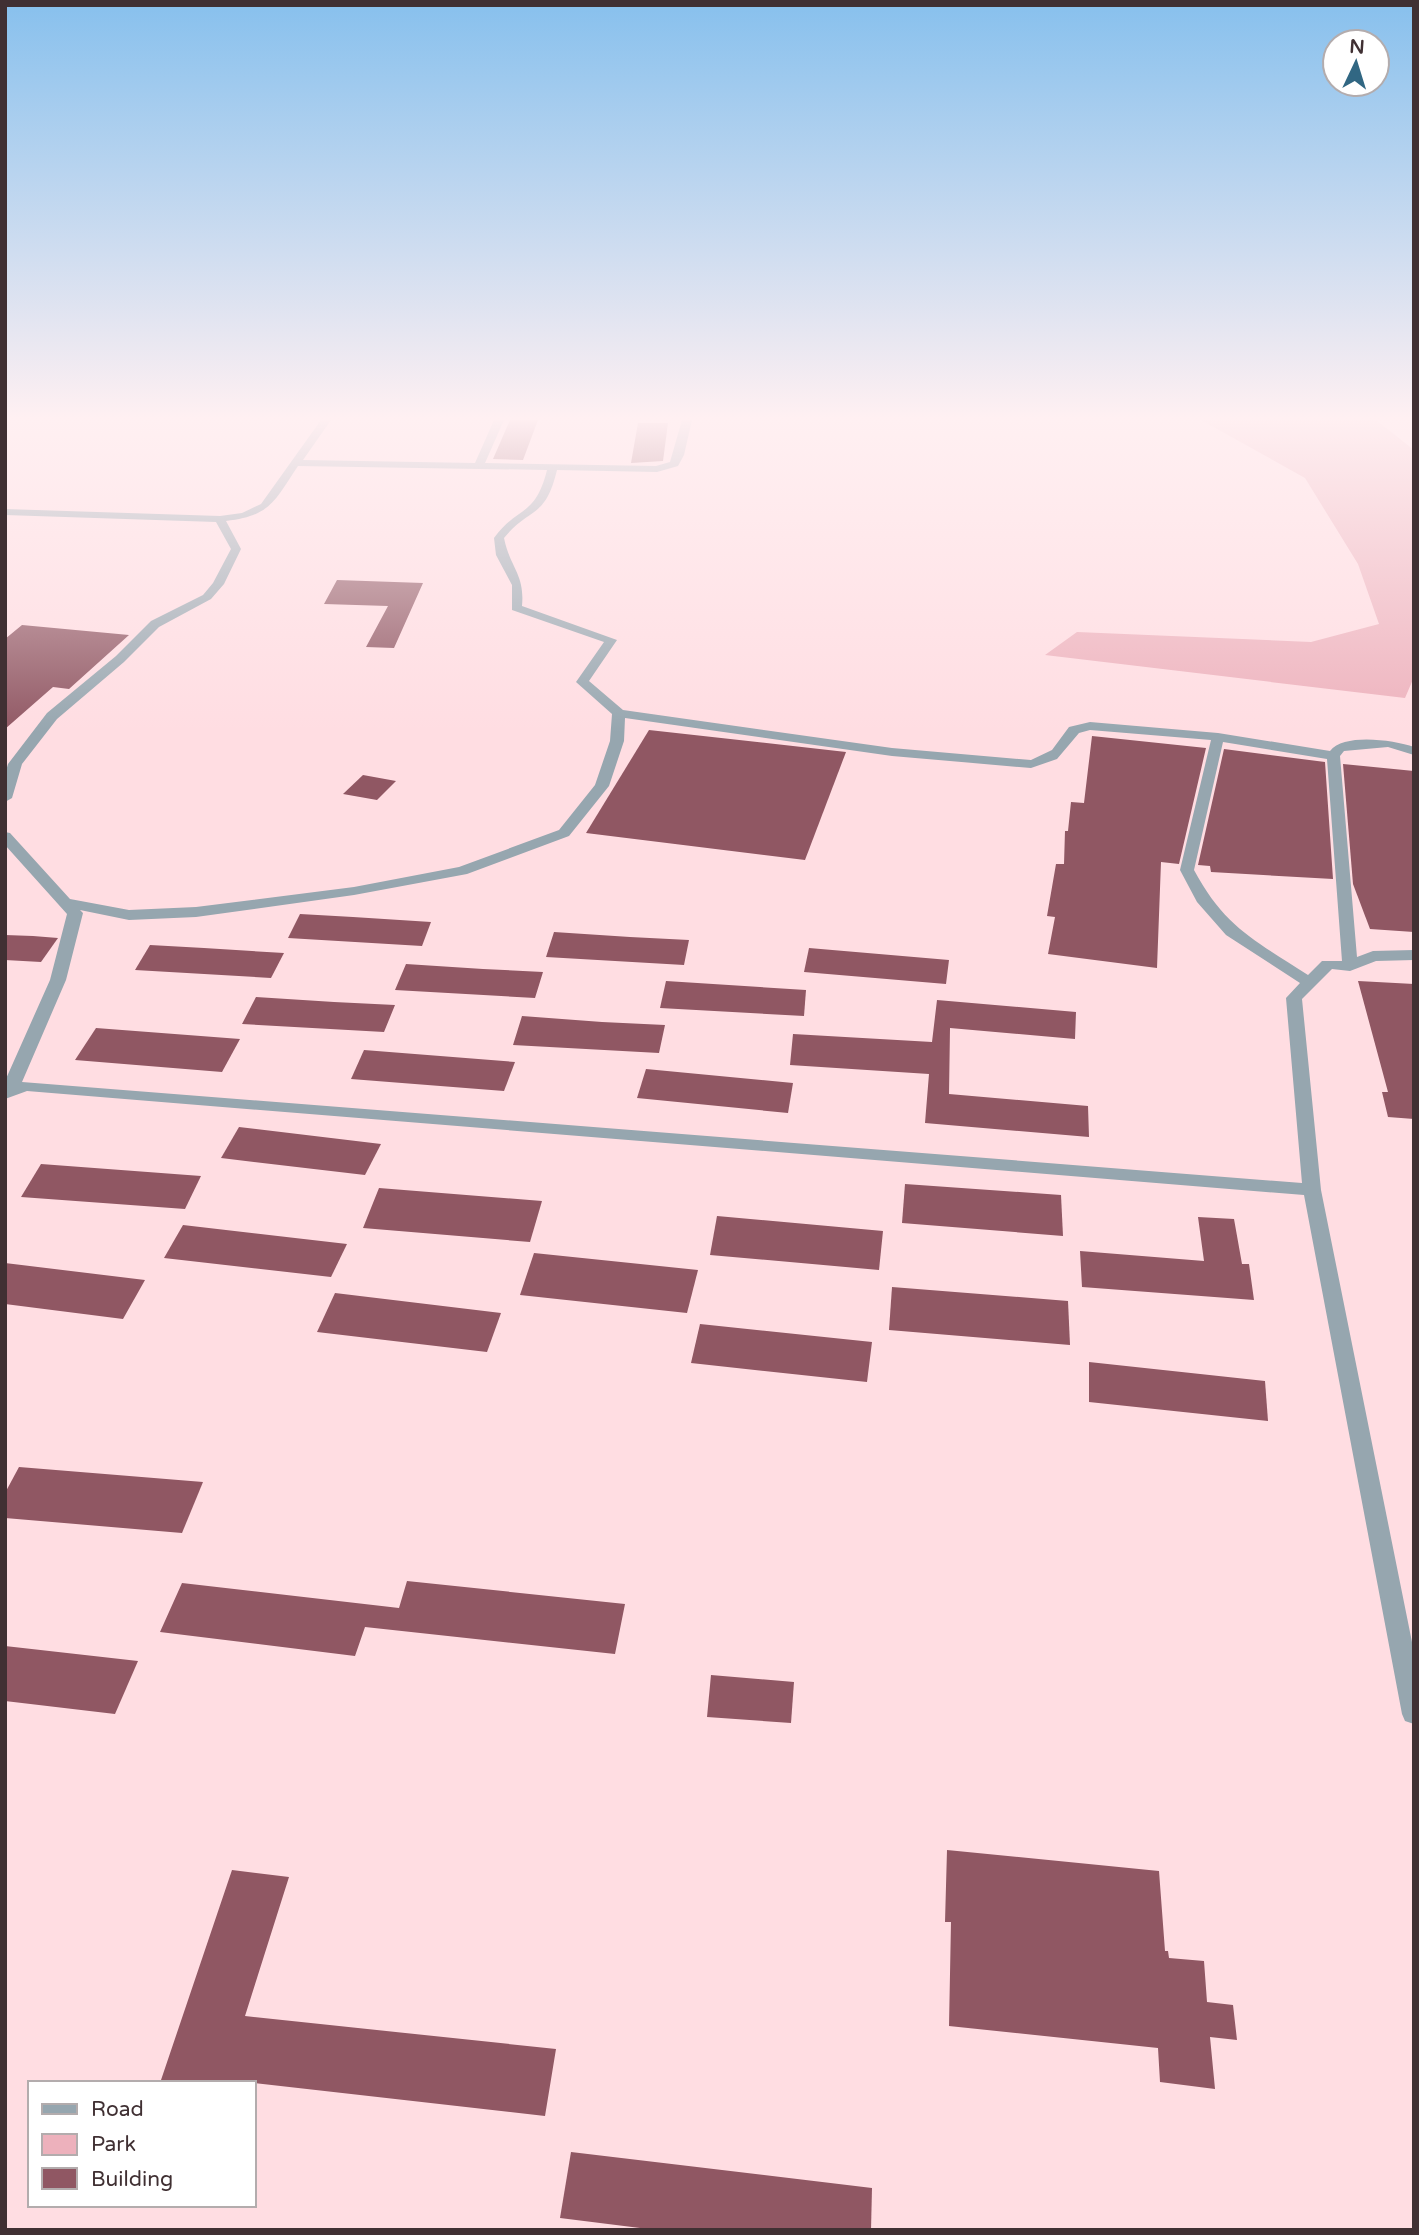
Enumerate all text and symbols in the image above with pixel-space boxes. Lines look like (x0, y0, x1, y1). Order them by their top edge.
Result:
north arrow (1321, 28, 1391, 98)
text: N (1349, 36, 1365, 59)
legend (28, 2081, 256, 2207)
text: Road (91, 2097, 144, 2122)
text: Park (91, 2132, 136, 2157)
text: Building (91, 2167, 173, 2192)

